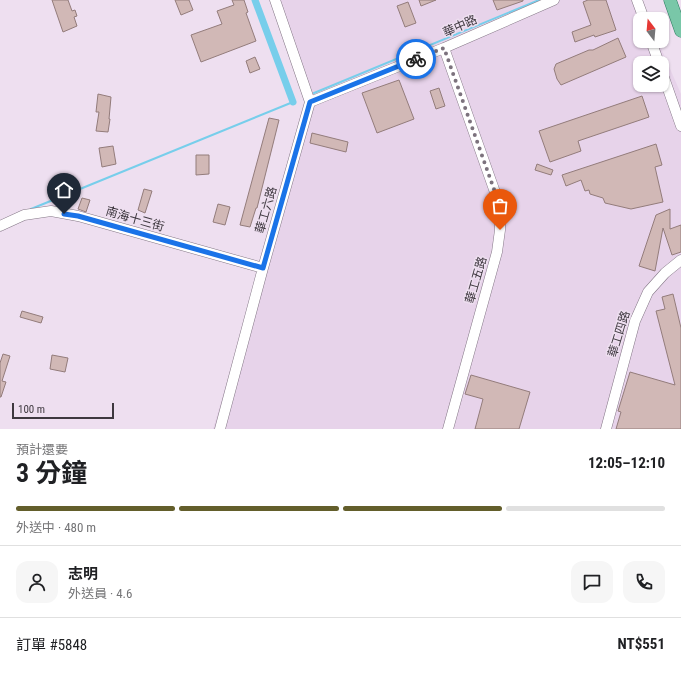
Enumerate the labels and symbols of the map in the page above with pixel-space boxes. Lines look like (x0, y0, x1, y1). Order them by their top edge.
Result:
street label: 華中路 (441, 12, 479, 40)
north arrow (633, 12, 669, 48)
courier (396, 39, 436, 79)
pin (47, 173, 81, 214)
street label: 華工六路 (253, 185, 279, 235)
pin (483, 189, 517, 230)
street label: 南海十三街 (104, 204, 166, 234)
street label: 華工五路 (463, 255, 489, 305)
street label: 華工四路 (605, 309, 633, 359)
scale bar (12, 401, 114, 420)

